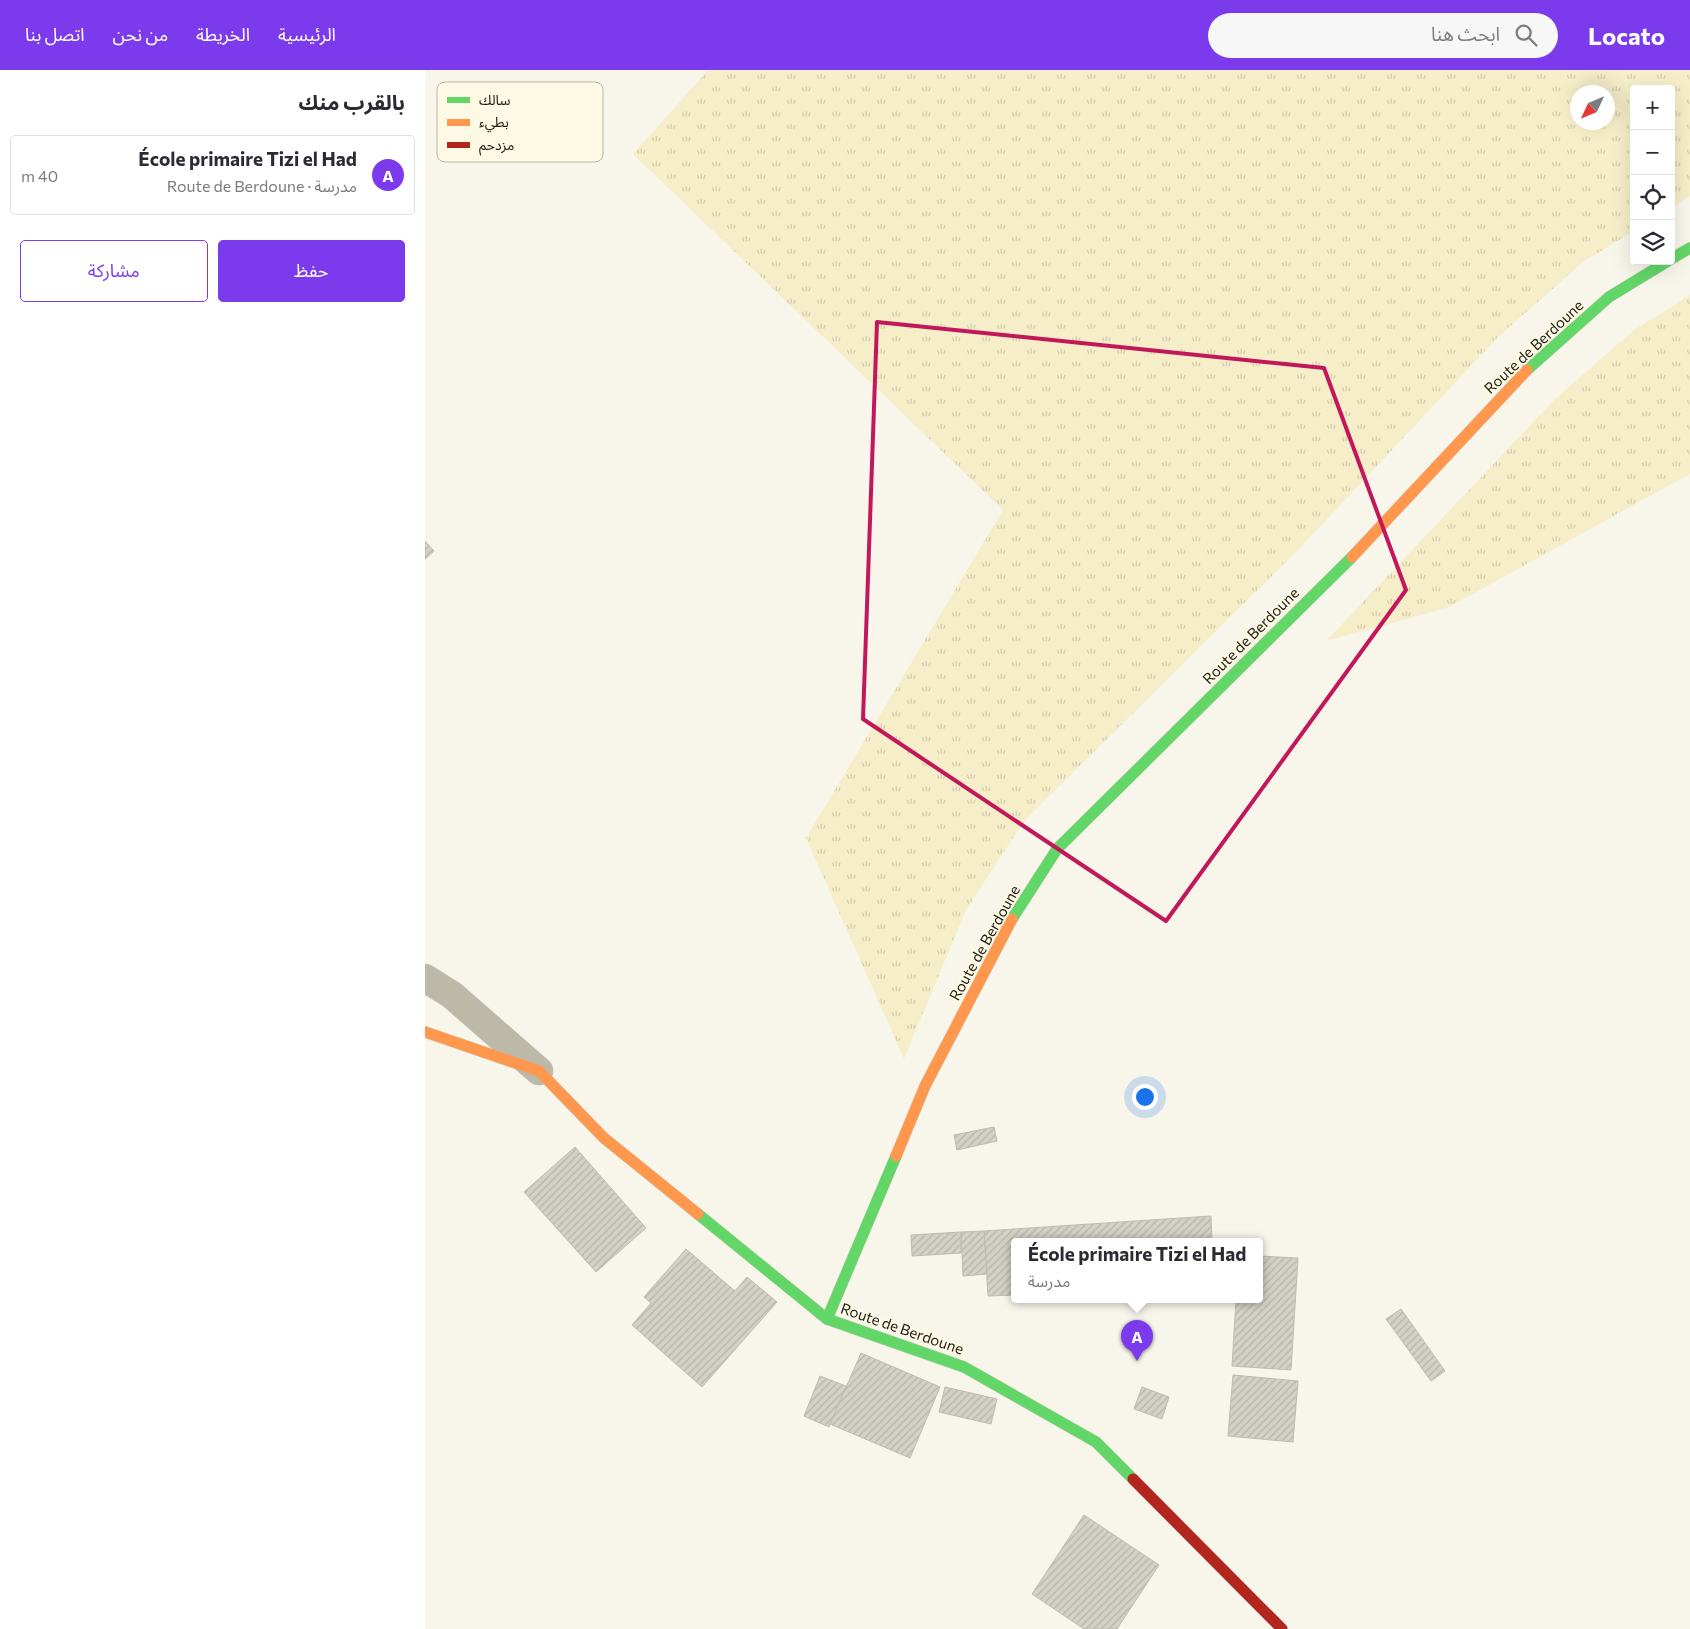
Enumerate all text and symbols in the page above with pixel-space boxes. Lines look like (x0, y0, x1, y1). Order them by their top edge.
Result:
search box (1208, 13, 1558, 58)
icon: search (1512, 21, 1540, 49)
text: Locato (1588, 21, 1665, 50)
text: ابحث هنا (1431, 22, 1500, 45)
text: اتصل بنا (25, 23, 85, 45)
text: من نحن (113, 23, 168, 45)
text: الخريطة (196, 23, 250, 45)
text: الرئيسية (278, 23, 336, 45)
legend (437, 82, 603, 162)
north arrow (1570, 85, 1615, 130)
map controls (1630, 85, 1675, 265)
button: + (1630, 85, 1675, 130)
text: بالقرب منك (299, 89, 405, 114)
text: سالك (479, 91, 511, 108)
text: بطيء (479, 113, 509, 133)
button: − (1630, 130, 1675, 175)
text: مزدحم (479, 136, 514, 156)
text: École primaire Tizi el Had (138, 147, 357, 170)
text: 40 m (21, 166, 58, 185)
text: A (382, 166, 394, 185)
button: locate (1630, 175, 1675, 220)
text: مدرسة · Route de Berdoune (167, 176, 357, 195)
button: layers (1630, 220, 1675, 265)
button: مشاركة (20, 240, 208, 302)
button: حفظ (218, 240, 405, 302)
street label: Route de Berdoune (1480, 296, 1587, 397)
street label: Route de Berdoune (1198, 583, 1302, 687)
street label: Route de Berdoune (945, 882, 1023, 1003)
your location (1132, 1084, 1158, 1110)
popup (1011, 1238, 1263, 1303)
text: École primaire Tizi el Had (1028, 1242, 1246, 1265)
text: مدرسة (1028, 1271, 1070, 1290)
street label: Route de Berdoune (838, 1299, 966, 1358)
pin: A (1121, 1320, 1153, 1361)

